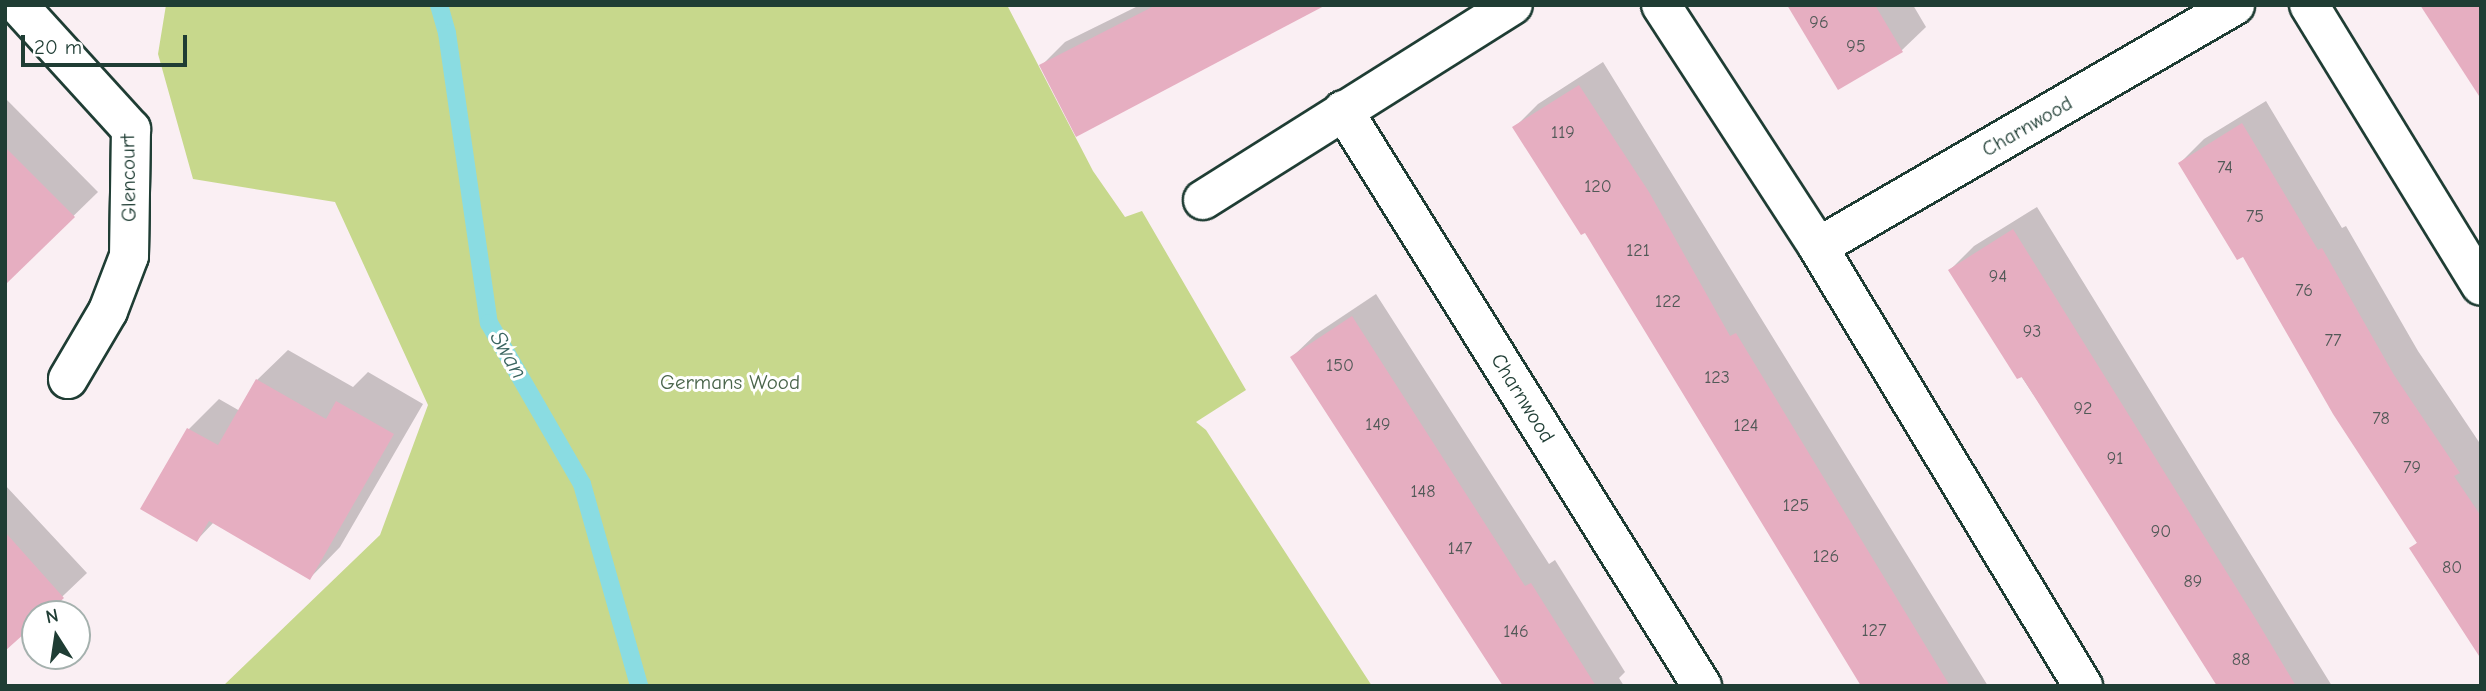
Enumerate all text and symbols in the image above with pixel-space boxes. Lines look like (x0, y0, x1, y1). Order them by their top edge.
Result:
house number: 96 (1809, 12, 1829, 34)
scale bar (24, 21, 191, 65)
text: 20 m (34, 35, 82, 59)
house number: 95 (1846, 36, 1866, 58)
street label: Charnwood (1977, 90, 2077, 162)
house number: 119 (1551, 122, 1575, 144)
street label: Glencourt (115, 134, 141, 222)
house number: 74 (2217, 157, 2233, 179)
house number: 120 (1584, 176, 1612, 198)
house number: 75 (2246, 206, 2264, 228)
house number: 121 (1626, 240, 1650, 262)
house number: 94 (1989, 266, 2007, 288)
house number: 76 (2295, 280, 2313, 302)
house number: 122 (1655, 291, 1681, 313)
house number: 93 (2023, 321, 2041, 343)
water label: Swan (483, 326, 533, 384)
house number: 77 (2324, 330, 2342, 352)
street label: Charnwood (1486, 349, 1560, 447)
house number: 150 (1326, 355, 1354, 377)
house number: 123 (1704, 367, 1730, 389)
park label: Germans Wood (660, 369, 800, 395)
house number: 92 (2074, 398, 2092, 420)
house number: 78 (2372, 408, 2390, 430)
house number: 149 (1365, 414, 1391, 436)
house number: 124 (1733, 415, 1759, 437)
house number: 91 (2107, 448, 2123, 470)
house number: 79 (2403, 457, 2421, 479)
house number: 148 (1410, 481, 1436, 503)
house number: 125 (1783, 495, 1809, 517)
house number: 90 (2151, 521, 2171, 543)
house number: 147 (1448, 538, 1472, 560)
house number: 126 (1813, 546, 1839, 568)
house number: 80 (2442, 557, 2462, 579)
house number: 89 (2184, 571, 2202, 593)
north arrow (21, 600, 91, 670)
text: N (44, 604, 60, 628)
house number: 127 (1861, 620, 1887, 642)
house number: 146 (1503, 621, 1529, 643)
house number: 88 (2232, 649, 2250, 671)

